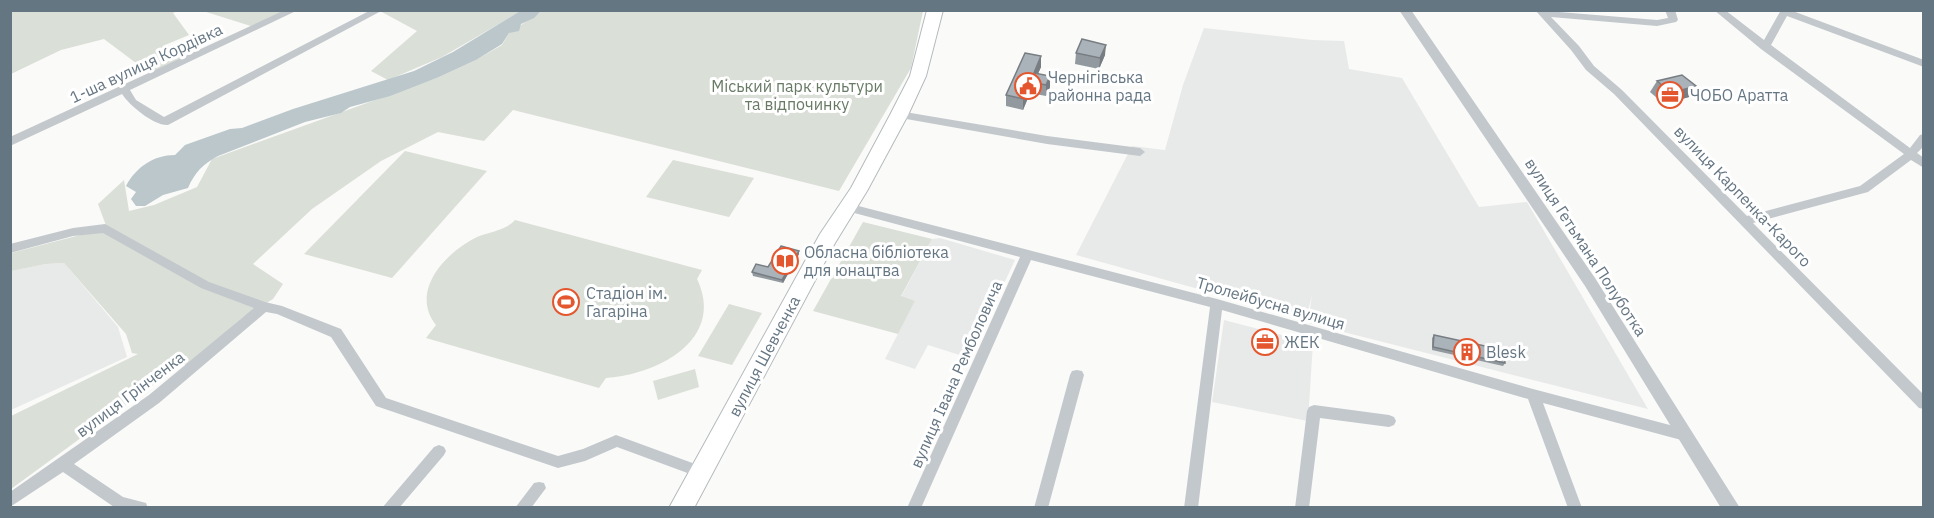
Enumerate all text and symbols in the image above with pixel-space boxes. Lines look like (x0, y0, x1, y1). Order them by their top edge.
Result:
street label: 1-ша вулиця Кордівка (67, 19, 226, 107)
place label: Чернігівська районна рада (1048, 67, 1152, 105)
public building icon: Чернігівська районна рада (1013, 71, 1043, 101)
park label: Міський парк культури та відпочинку (711, 76, 883, 114)
office icon: ЧОБО Аратта (1655, 80, 1685, 110)
place label: ЧОБО Аратта (1690, 85, 1789, 105)
street label: вулиця Карпенка-Карого (1670, 121, 1816, 271)
street label: вулиця Гетьмана Полуботка (1521, 154, 1651, 340)
place label: Обласна бібліотека для юнацтва (804, 242, 949, 280)
library icon: Обласна бібліотека для юнацтва (770, 246, 800, 276)
street label: Тролейбусна вулиця (1194, 272, 1348, 334)
street label: вулиця Івана Ремболовича (906, 277, 1007, 471)
place label: Стадіон ім. Гагаріна (586, 283, 667, 321)
sports icon: Стадіон ім. Гагаріна (551, 287, 581, 317)
street label: вулиця Шевченка (724, 292, 804, 420)
office icon: ЖЕК (1250, 327, 1280, 357)
place label: ЖЕК (1284, 332, 1320, 352)
building icon: Blesk (1452, 337, 1482, 367)
place label: Blesk (1486, 342, 1526, 362)
street label: вулиця Грінченка (72, 346, 189, 441)

